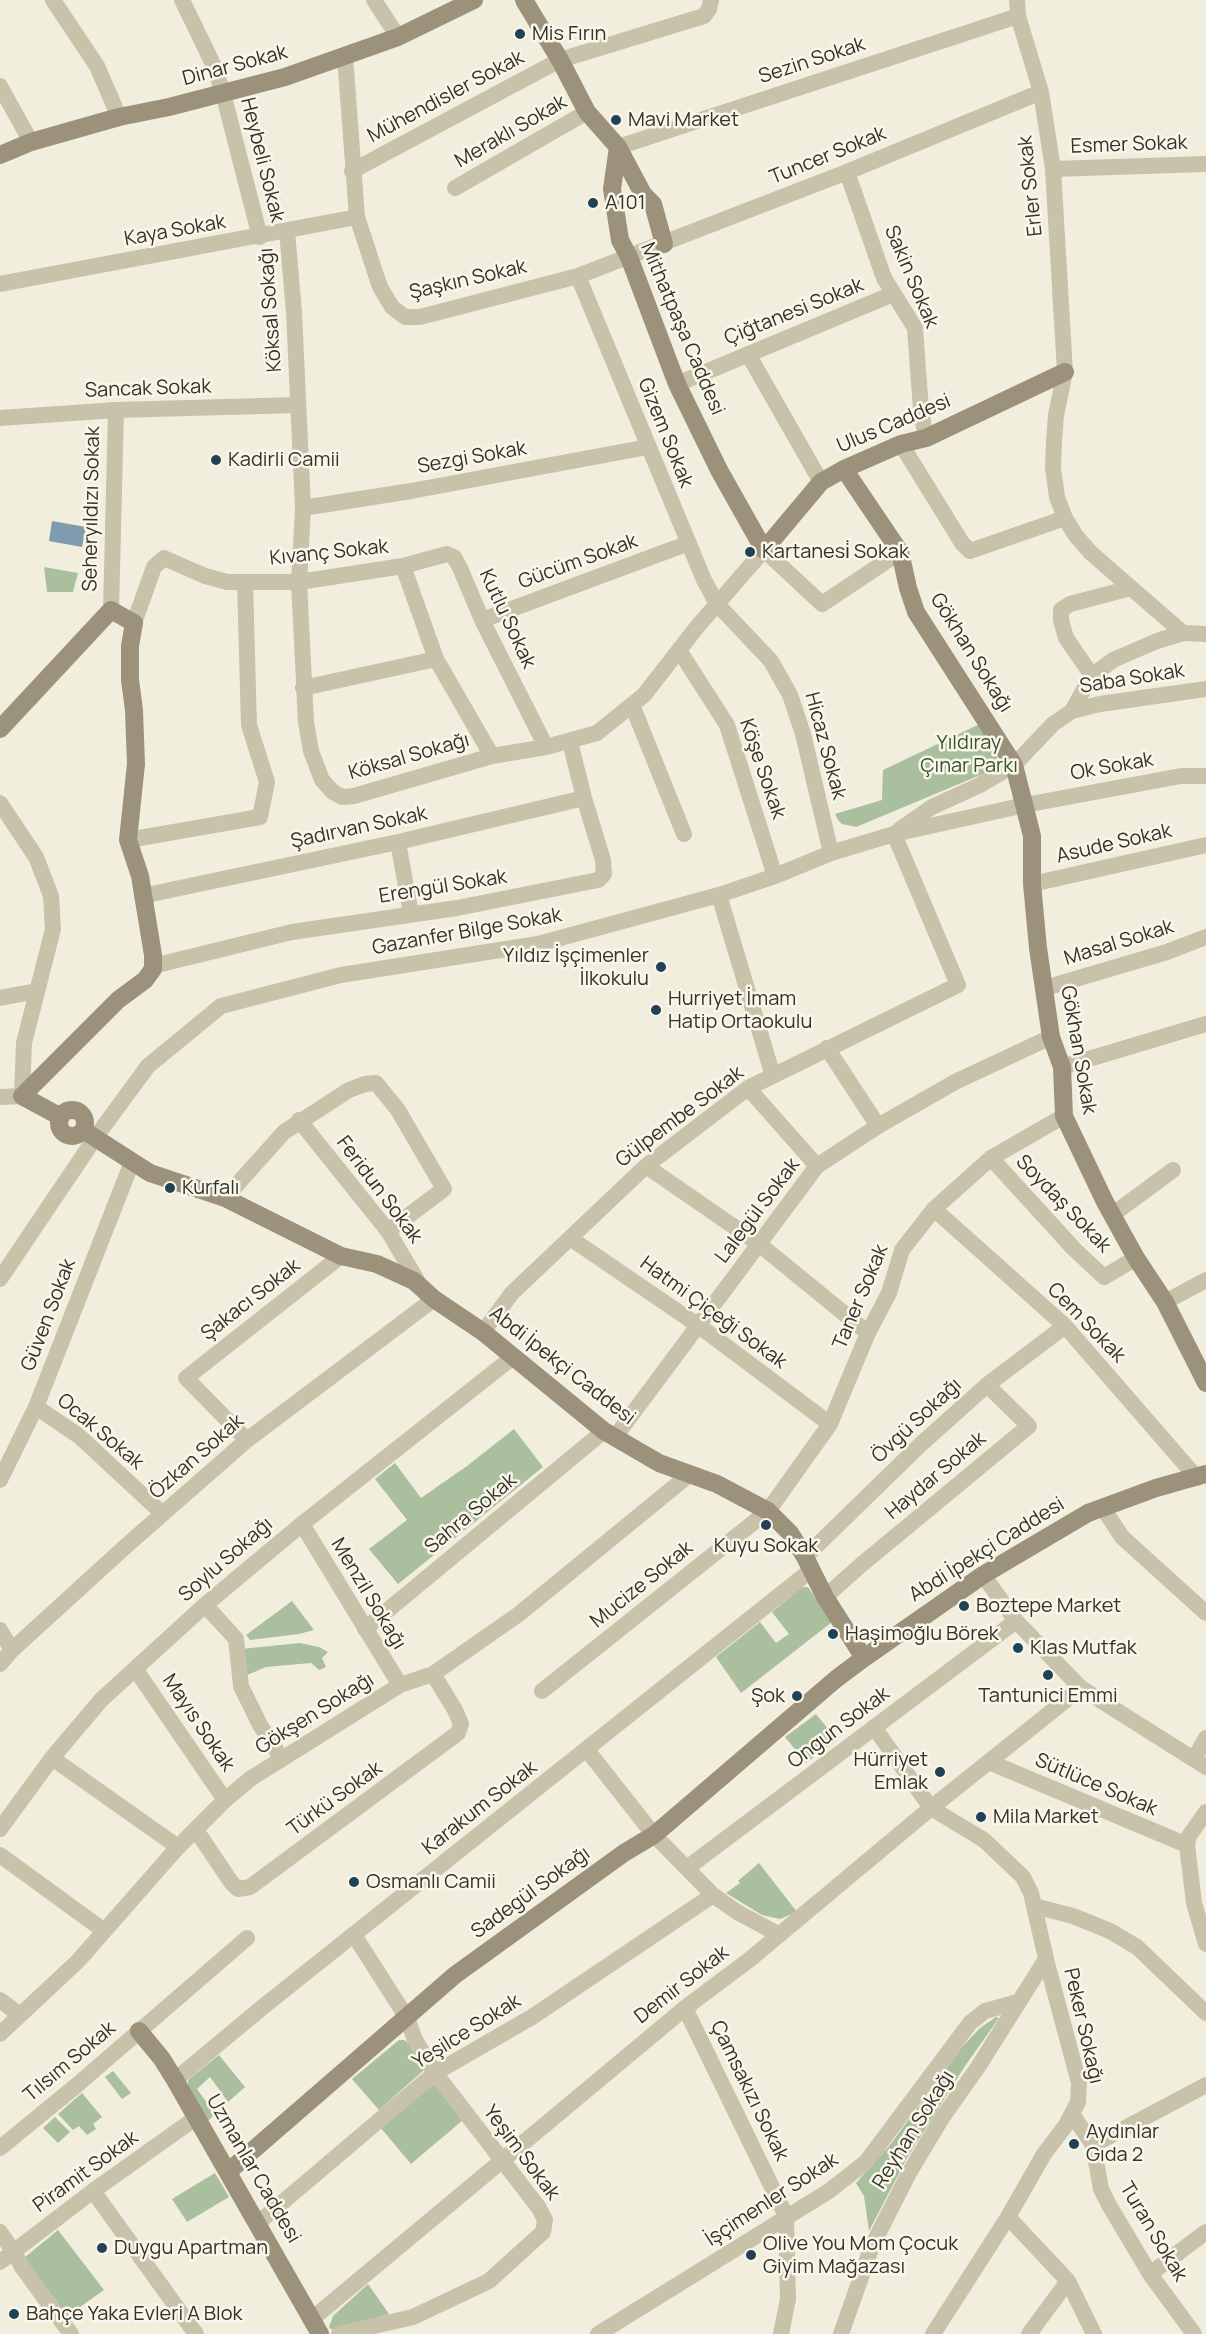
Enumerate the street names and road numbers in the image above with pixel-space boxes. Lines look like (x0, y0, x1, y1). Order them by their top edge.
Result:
street label: Sezin Sokak (756, 33, 868, 89)
street label: Dinar Sokak (180, 41, 290, 91)
street label: Mühendisler Sokak (364, 46, 528, 148)
street label: Meraklı Sokak (451, 90, 571, 174)
street label: Heybeli Sokak (235, 95, 289, 225)
street label: Tuncer Sokak (766, 122, 890, 190)
street label: Esmer Sokak (1070, 131, 1188, 159)
street label: Erler Sokak (1014, 134, 1048, 238)
street label: Kaya Sokak (122, 210, 228, 252)
street label: Sakin Sokak (879, 222, 943, 332)
street label: Mithatpaşa Caddesi (635, 239, 729, 419)
street label: Köksal Sokağı (255, 247, 287, 373)
street label: Şaşkın Sokak (407, 255, 529, 305)
street label: Çiğtanesi Sokak (721, 273, 867, 351)
street label: Sancak Sokak (84, 375, 212, 403)
street label: Gizem Sokak (632, 375, 698, 491)
street label: Ulus Caddesi (834, 389, 954, 459)
street label: Seheryıldızı Sokak (79, 426, 105, 592)
street label: Sezgi Sokak (416, 437, 528, 479)
street label: Gücüm Sokak (515, 529, 641, 595)
street label: Kıvanç Sokak (268, 535, 390, 571)
street label: Kutlu Sokak (474, 566, 540, 672)
street label: Gökhan Sokağı (925, 589, 1017, 717)
street label: Saba Sokak (1078, 659, 1186, 699)
street label: Hicaz Sokak (799, 690, 851, 802)
street label: Köşe Sokak (734, 716, 790, 822)
street label: Köksal Sokağı (346, 728, 472, 786)
street label: Ok Sokak (1069, 748, 1155, 786)
street label: Şadırvan Sokak (289, 802, 429, 854)
street label: Asude Sokak (1054, 819, 1174, 869)
street label: Erengül Sokak (377, 865, 509, 909)
street label: Gazanfer Bilge Sokak (370, 904, 564, 960)
street label: Masal Sokak (1061, 915, 1177, 971)
street label: Gökhan Sokak (1055, 984, 1101, 1116)
street label: Gülpembe Sokak (611, 1061, 749, 1173)
street label: Feridun Sokak (331, 1132, 427, 1248)
street label: Soydaş Sokak (1010, 1150, 1116, 1258)
street label: Lalegül Sokak (711, 1154, 805, 1268)
street label: Taner Sokak (828, 1241, 894, 1353)
street label: Hatmi Çiçeği Sokak (635, 1252, 791, 1374)
street label: Şakacı Sokak (197, 1254, 305, 1346)
street label: Güven Sokak (17, 1256, 81, 1374)
street label: Cem Sokak (1042, 1278, 1130, 1368)
street label: Abdi İpekçi Caddesi (484, 1302, 640, 1430)
street label: Övgü Sokağı (867, 1373, 967, 1469)
street label: Ocak Sokak (52, 1389, 148, 1475)
street label: Özkan Sokak (145, 1410, 249, 1504)
street label: Haydar Sokak (881, 1427, 991, 1525)
street label: Sahra Sokak (420, 1469, 522, 1559)
street label: Abdi İpekçi Caddesi (905, 1493, 1069, 1607)
street label: Soylu Sokağı (174, 1513, 278, 1607)
street label: Menzil Sokağı (325, 1534, 411, 1654)
street label: Mucize Sokak (586, 1536, 698, 1634)
street label: Gökşen Sokağı (251, 1668, 379, 1760)
street label: Mayıs Sokak (157, 1670, 239, 1776)
street label: Ongun Sokak (783, 1682, 895, 1774)
street label: Sütlüce Sokak (1031, 1748, 1161, 1822)
street label: Karakum Sokak (418, 1756, 542, 1860)
street label: Türkü Sokak (283, 1757, 387, 1841)
street label: Sadegül Sokağı (467, 1842, 595, 1944)
street label: Demir Sokak (630, 1941, 734, 2029)
street label: Peker Sokağı (1058, 1966, 1108, 2086)
street label: Yeşilce Sokak (409, 1989, 525, 2075)
street label: Tılsım Sokak (19, 2017, 121, 2107)
street label: Çamsakızı Sokak (705, 2017, 793, 2165)
street label: Reyhan Sokağı (868, 2066, 960, 2194)
street label: Uzmanlar Caddesi (201, 2090, 305, 2248)
street label: Yeşim Sokak (478, 2101, 564, 2205)
street label: Piramit Sokak (29, 2126, 143, 2218)
street label: İşçimenler Sokak (701, 2148, 843, 2252)
street label: Turan Sokak (1114, 2178, 1192, 2286)

